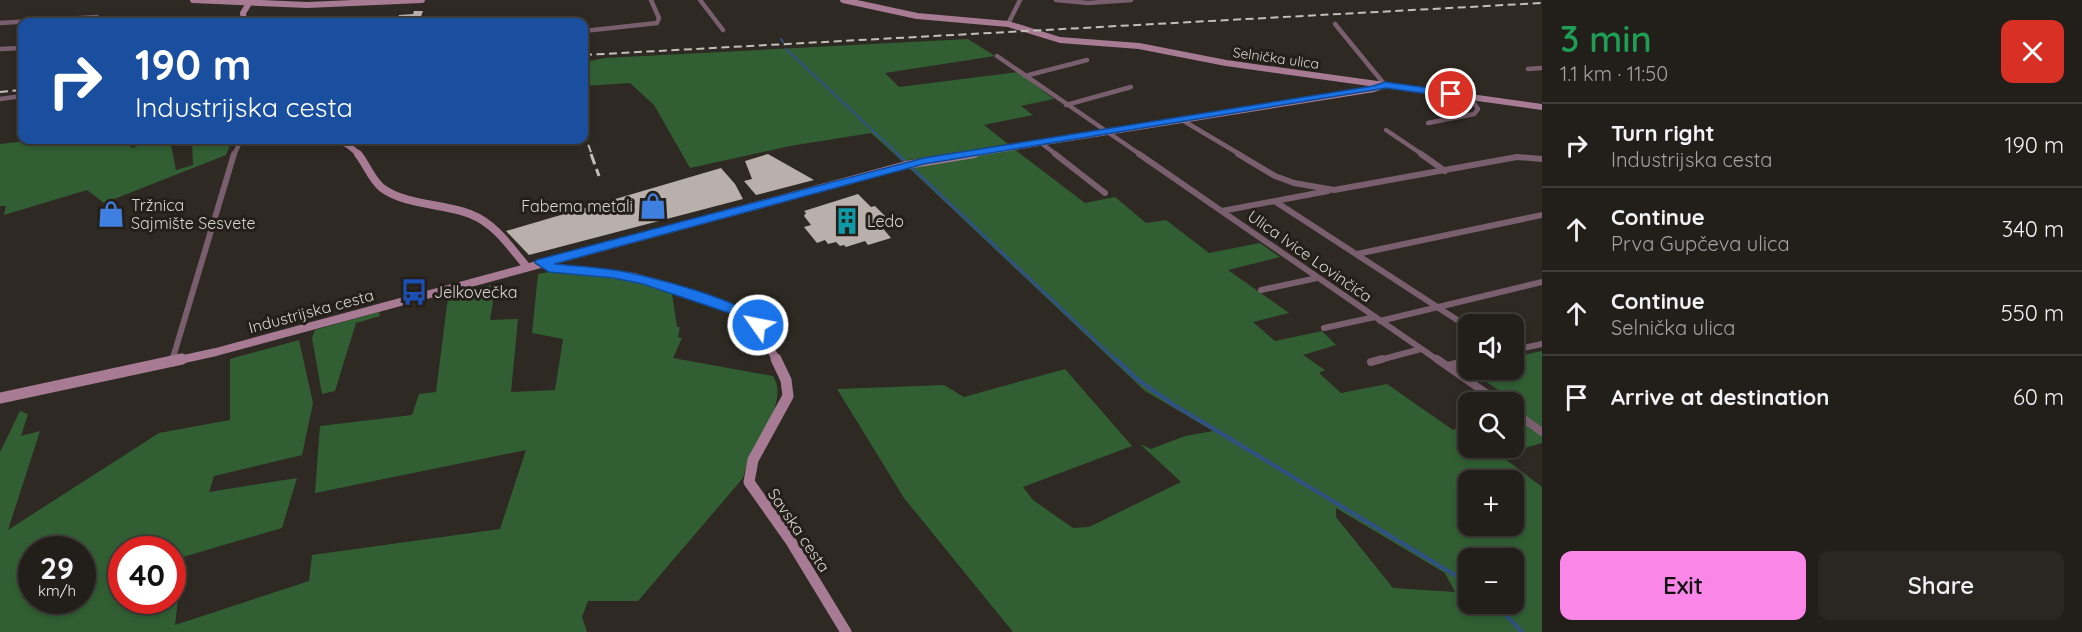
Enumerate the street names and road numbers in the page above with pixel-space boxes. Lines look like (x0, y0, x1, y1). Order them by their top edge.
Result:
street label: Selnička ulica (1232, 43, 1320, 73)
street label: Ulica Ivice Lovinčića (1244, 206, 1376, 306)
street label: Industrijska cesta (246, 285, 376, 337)
street label: Savska cesta (764, 484, 834, 576)

